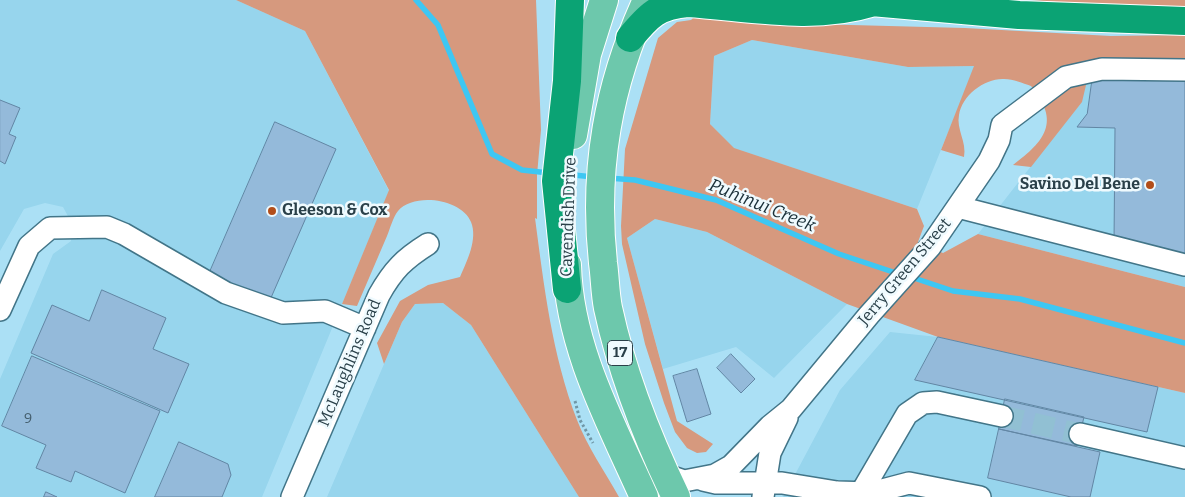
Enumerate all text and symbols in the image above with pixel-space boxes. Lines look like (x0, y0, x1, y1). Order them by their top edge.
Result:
street label: Cavendish Drive (557, 157, 581, 277)
water label: Puhinui Creek (706, 175, 818, 237)
place label: Savino Del Bene (1020, 175, 1140, 195)
marker: Savino Del Bene (1144, 179, 1156, 191)
place label: Gleeson & Cox (282, 201, 387, 221)
marker: Gleeson & Cox (266, 205, 278, 217)
street label: Jerry Green Street (855, 214, 955, 330)
street label: McLaughlins Road (315, 297, 385, 429)
road number: 17 (608, 340, 632, 366)
house number: 9 (24, 411, 32, 427)

